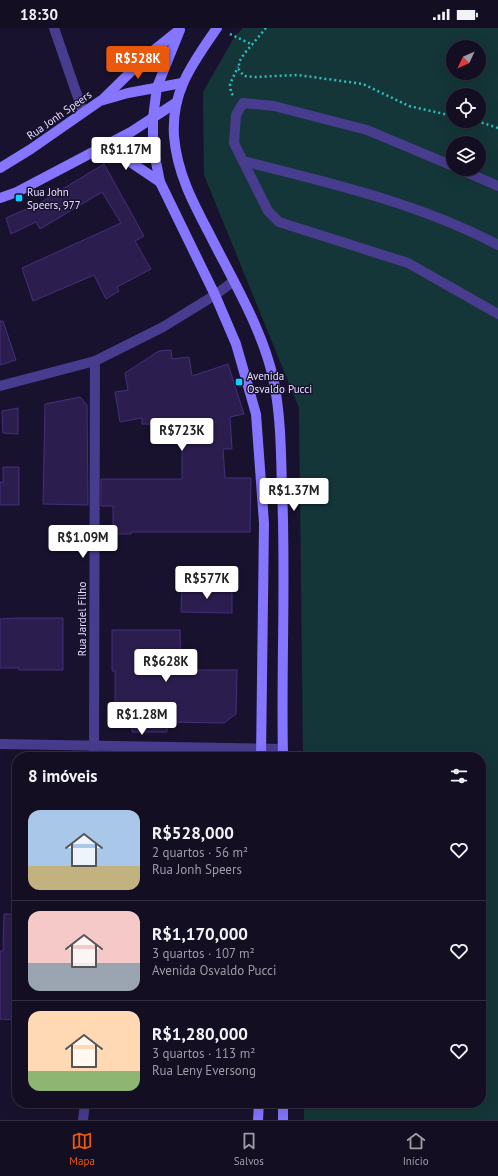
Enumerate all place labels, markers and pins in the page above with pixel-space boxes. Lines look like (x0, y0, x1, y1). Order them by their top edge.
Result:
pin: R$528K (105, 46, 171, 80)
pin: R$1.17M (89, 137, 163, 171)
place label: Rua John Speers, 977 (27, 185, 81, 212)
marker: Rua John Speers, 977 (14, 193, 24, 203)
place label: Avenida Osvaldo Pucci (247, 369, 312, 396)
marker: Avenida Osvaldo Pucci (234, 377, 244, 387)
pin: R$723K (149, 418, 215, 452)
pin: R$1.37M (257, 478, 331, 512)
pin: R$1.09M (46, 525, 120, 559)
pin: R$577K (174, 566, 240, 600)
pin: R$628K (133, 649, 199, 683)
pin: R$1.28M (105, 702, 179, 736)

